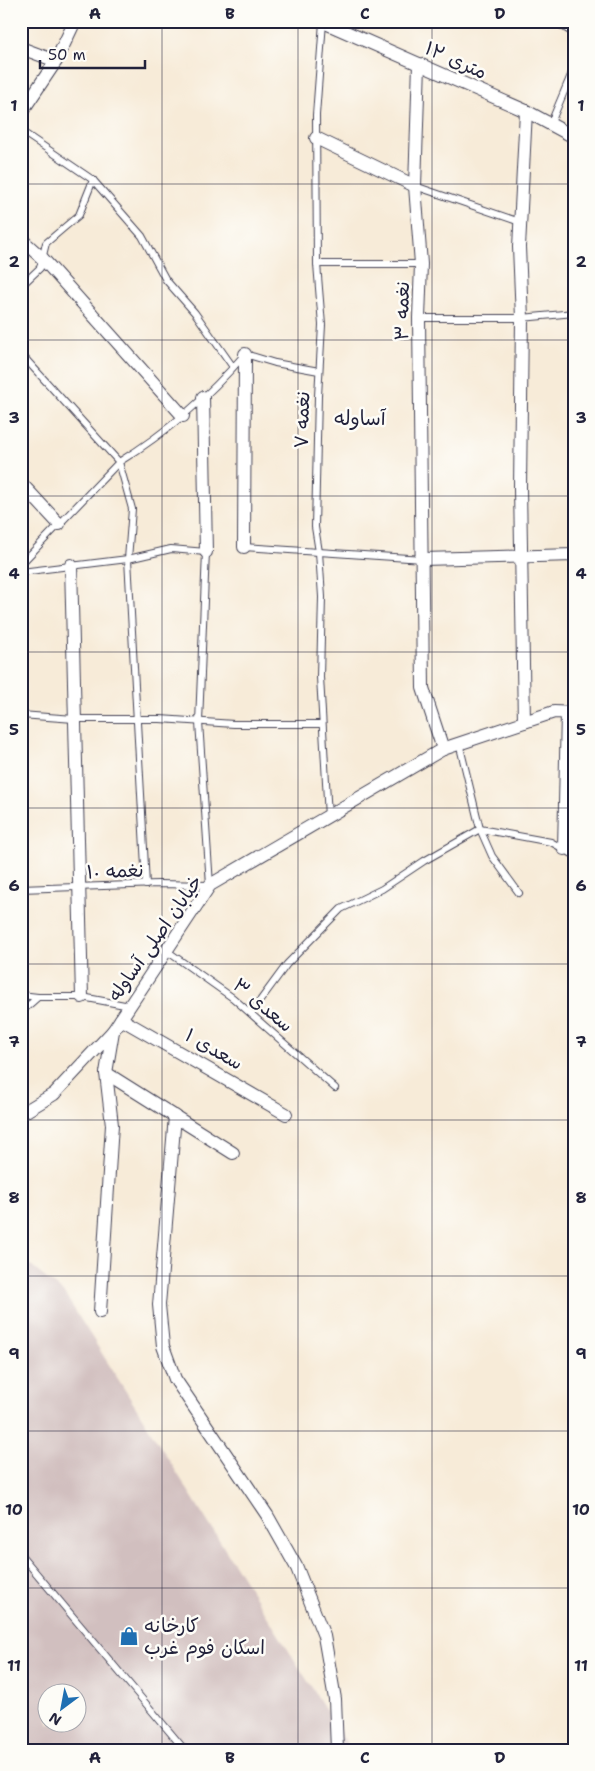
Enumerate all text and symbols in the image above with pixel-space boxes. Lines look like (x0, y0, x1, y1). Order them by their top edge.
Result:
text: A (89, 3, 101, 24)
text: B (225, 3, 235, 24)
text: C (360, 3, 370, 24)
text: D (494, 3, 506, 24)
street label: ۱۲ متری (421, 35, 491, 85)
scale bar (40, 38, 145, 70)
text: 50 m (48, 45, 86, 65)
text: 1 (10, 95, 18, 116)
text: 1 (577, 95, 585, 116)
text: 2 (8, 251, 20, 272)
text: 2 (575, 251, 587, 272)
street label: نغمه ۳ (389, 281, 415, 341)
street label: نغمه ۷ (289, 391, 315, 449)
district label: آساوله (334, 405, 387, 431)
text: 3 (8, 407, 20, 428)
text: 3 (575, 407, 587, 428)
text: 4 (8, 563, 20, 584)
text: 4 (575, 563, 587, 584)
text: 5 (9, 719, 19, 740)
text: 5 (576, 719, 586, 740)
street label: نغمه ۱۰ (86, 858, 144, 884)
street label: خیابان اصلی آساوله (102, 870, 208, 1006)
text: 6 (8, 875, 20, 896)
text: 6 (575, 875, 587, 896)
street label: سعدی ۳ (228, 972, 298, 1038)
street label: سعدی ۱ (181, 1022, 247, 1076)
text: 7 (8, 1031, 20, 1052)
text: 7 (575, 1031, 587, 1052)
text: 8 (8, 1187, 20, 1208)
text: 8 (575, 1187, 587, 1208)
text: 9 (8, 1343, 20, 1364)
text: 9 (575, 1343, 587, 1364)
text: 10 (5, 1499, 23, 1520)
text: 10 (572, 1499, 590, 1520)
place label: کارخانه اسکان فوم غرب (144, 1613, 265, 1662)
shop icon: کارخانه اسکان فوم غرب (118, 1625, 140, 1647)
text: 11 (7, 1655, 21, 1676)
text: 11 (574, 1655, 588, 1676)
north arrow (38, 1684, 88, 1734)
text: N (46, 1708, 65, 1730)
text: A (89, 1747, 101, 1768)
text: B (225, 1747, 235, 1768)
text: C (360, 1747, 370, 1768)
text: D (494, 1747, 506, 1768)

